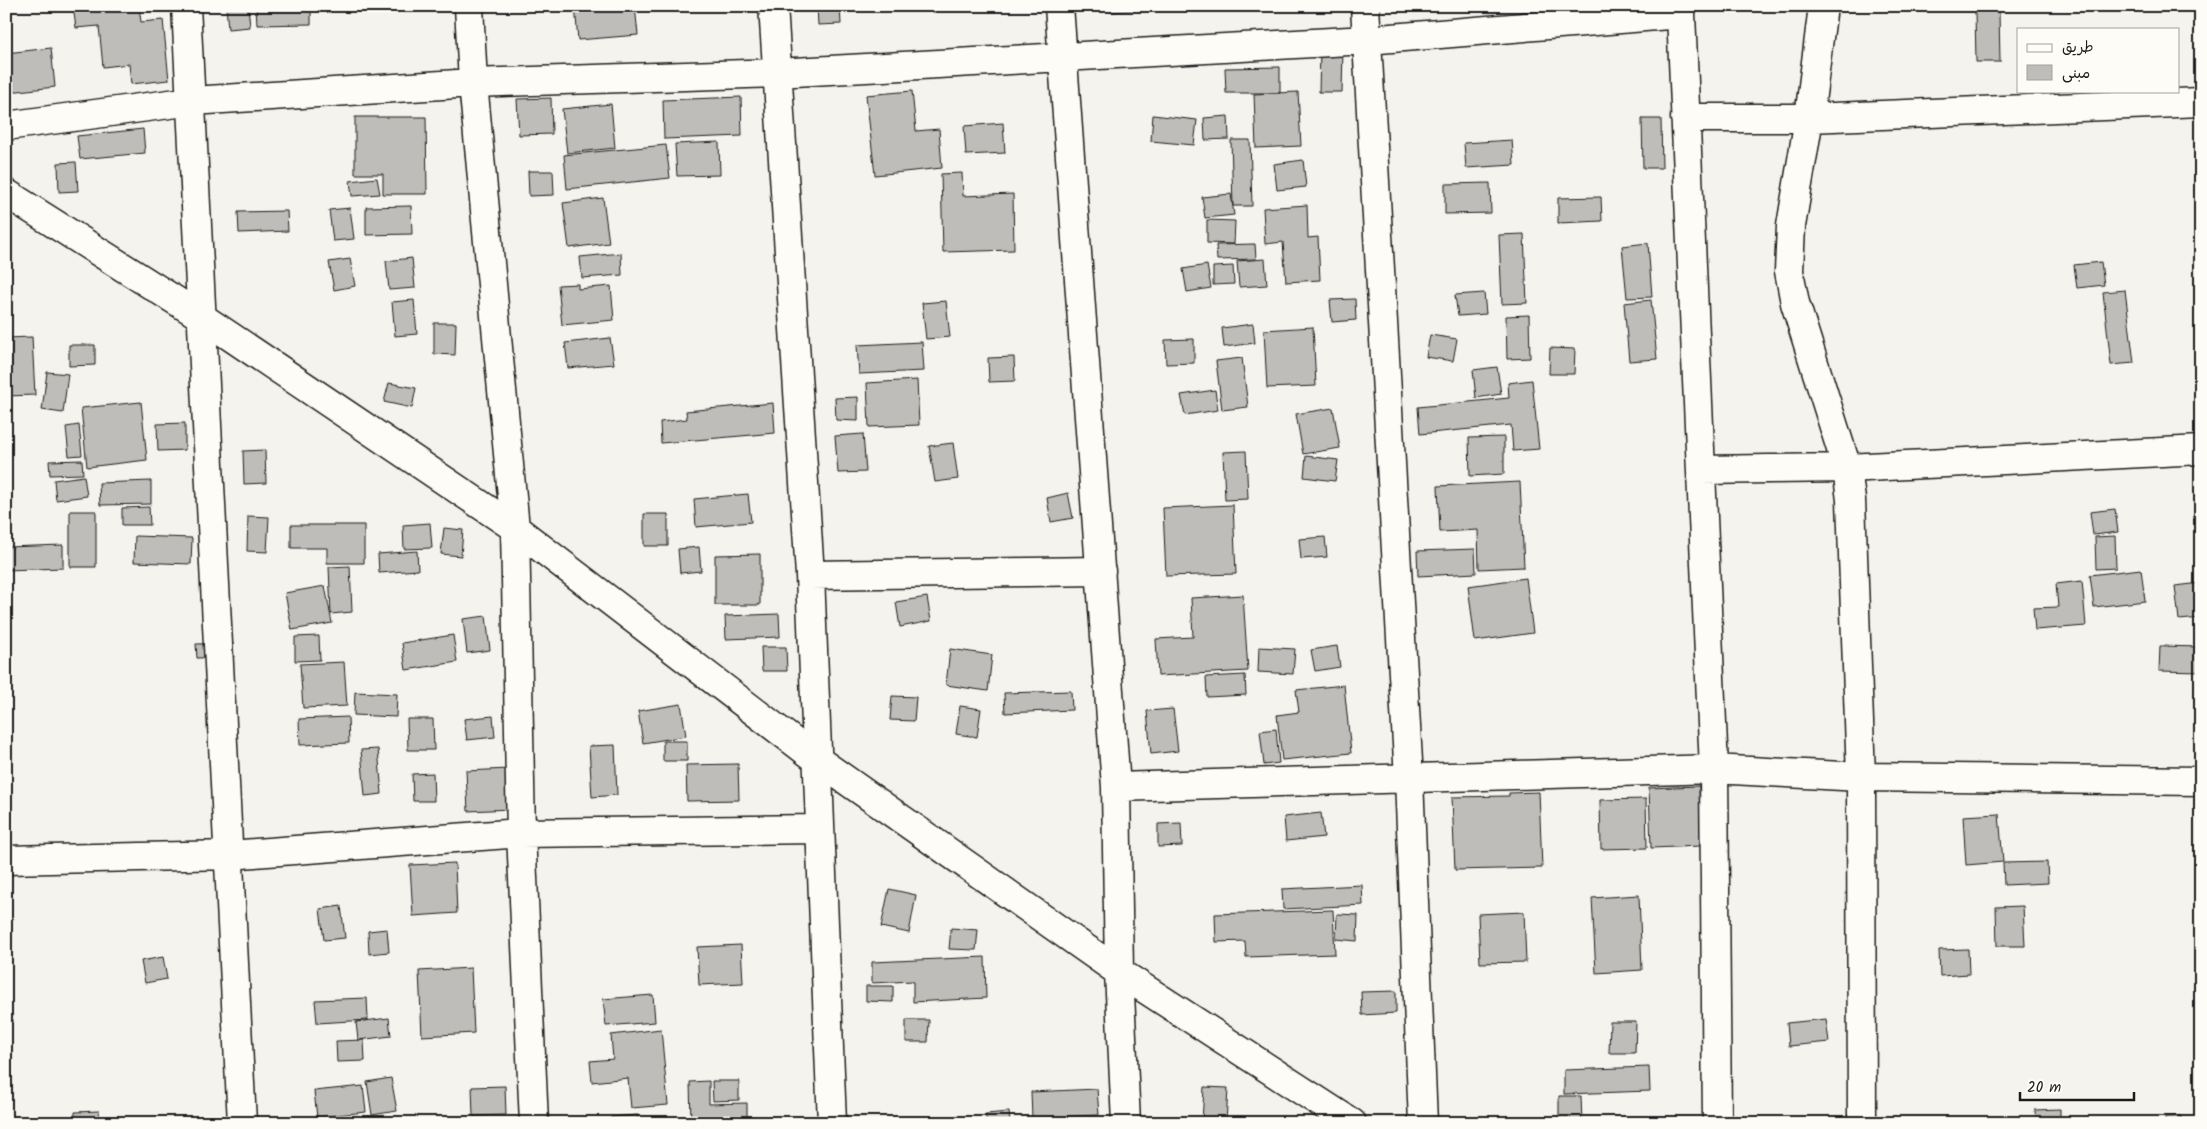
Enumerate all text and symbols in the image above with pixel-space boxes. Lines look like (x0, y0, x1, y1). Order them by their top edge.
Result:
legend (2017, 28, 2180, 92)
text: طريق (2062, 36, 2094, 60)
text: مبنى (2062, 62, 2090, 86)
scale bar (2020, 1069, 2133, 1101)
text: 20 m (2027, 1076, 2061, 1100)

